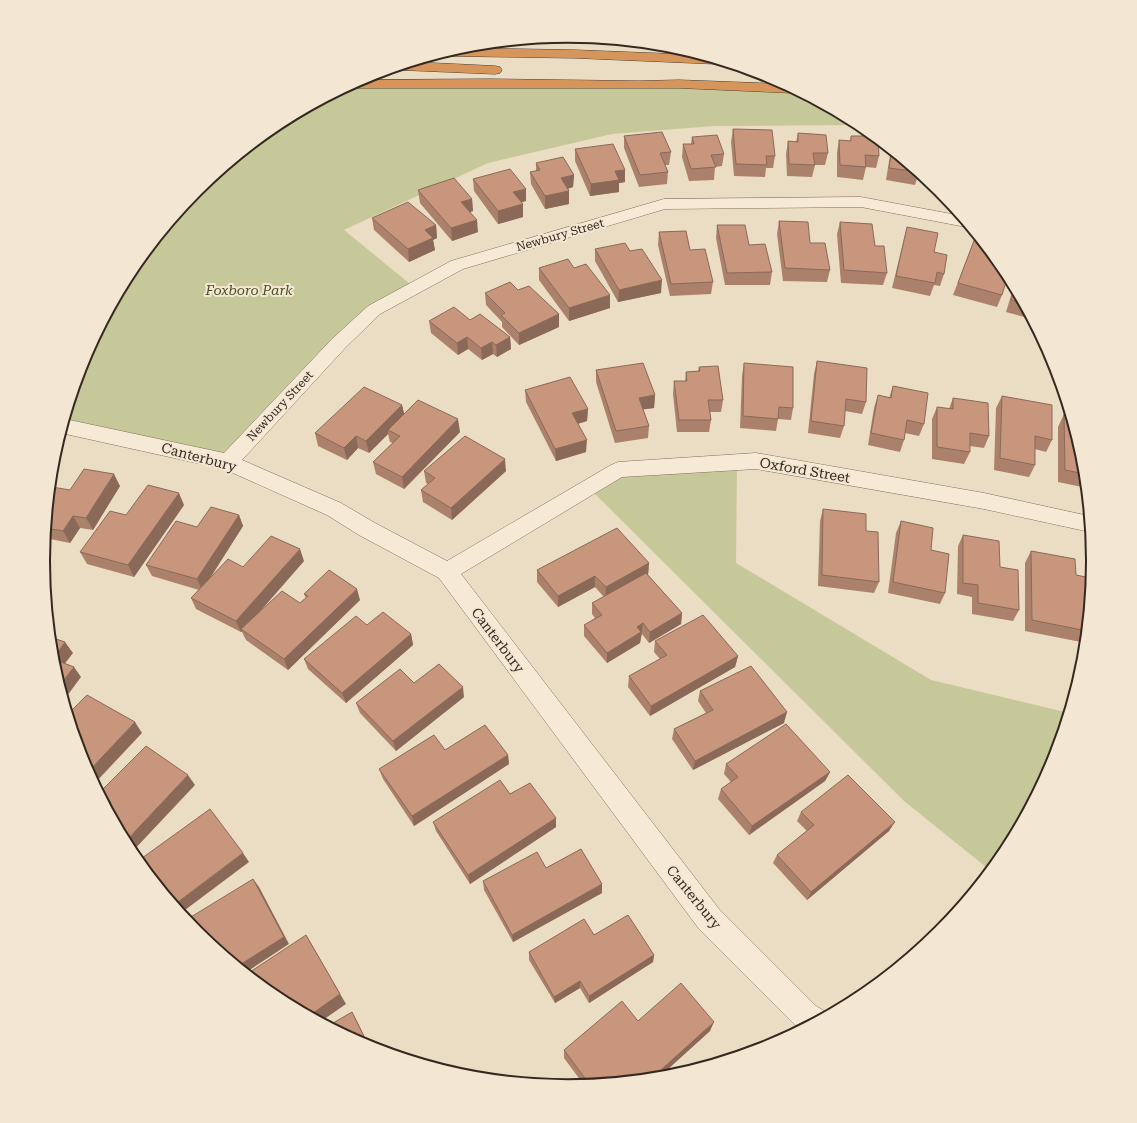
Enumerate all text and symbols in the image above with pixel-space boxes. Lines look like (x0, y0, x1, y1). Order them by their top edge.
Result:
street label: Newbury Street (514, 216, 606, 254)
park label: Foxboro Park (204, 282, 293, 298)
street label: Newbury Street (244, 368, 316, 444)
street label: Canterbury (160, 439, 239, 475)
street label: Oxford Street (759, 454, 851, 486)
street label: Canterbury (468, 604, 528, 676)
street label: Canterbury (663, 862, 725, 933)

